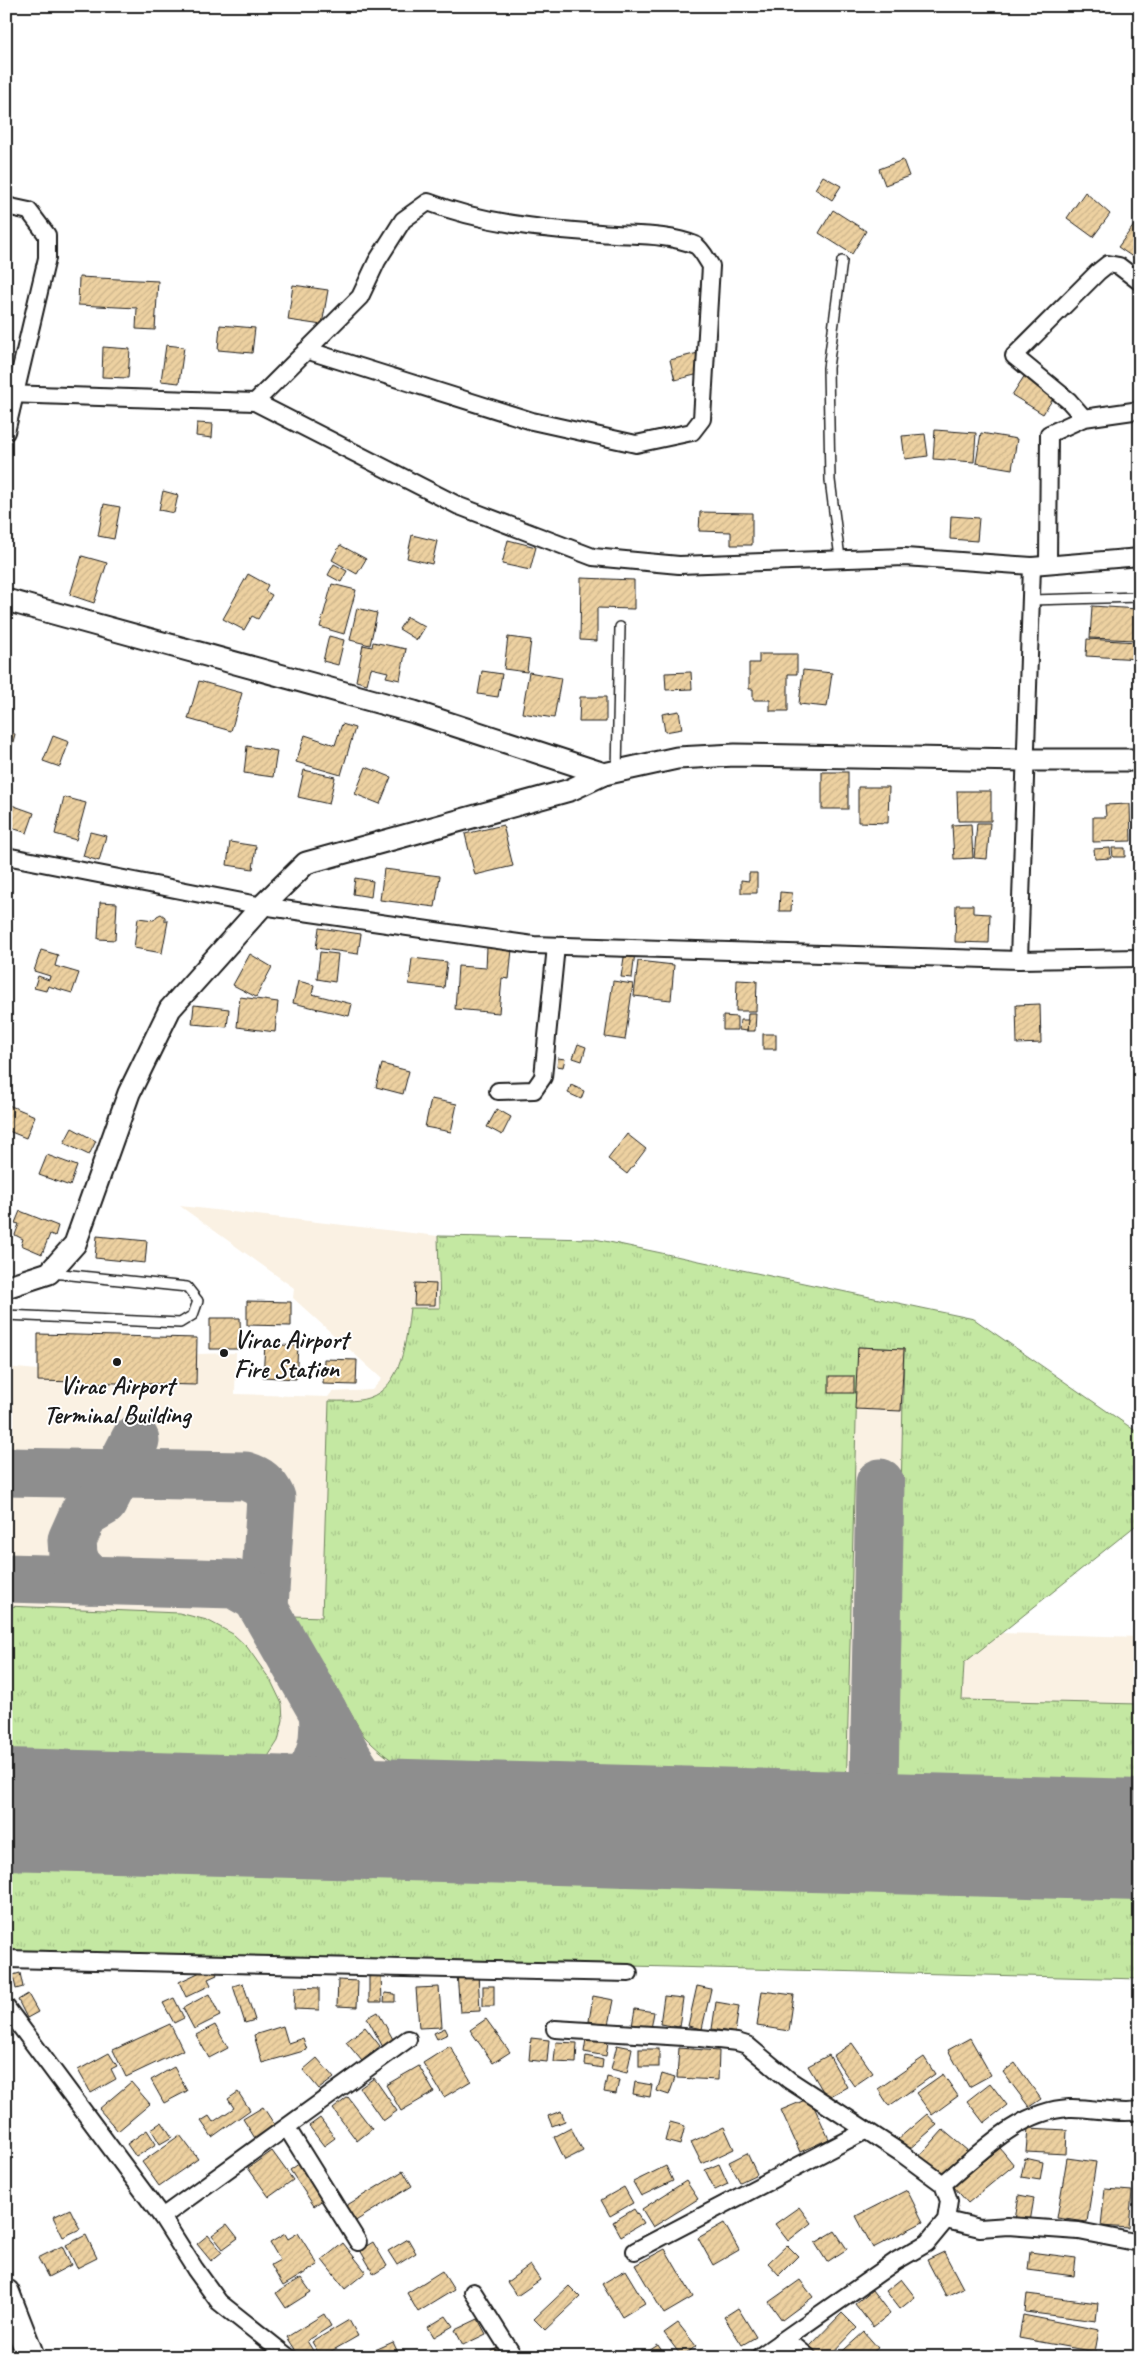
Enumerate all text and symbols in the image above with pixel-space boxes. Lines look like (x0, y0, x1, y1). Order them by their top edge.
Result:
place label: Virac Airport Fire Station (234, 1324, 352, 1385)
marker: Virac Airport Fire Station (218, 1347, 230, 1359)
marker: Virac Airport Terminal Building (111, 1356, 123, 1368)
place label: Virac Airport Terminal Building (44, 1370, 193, 1431)

